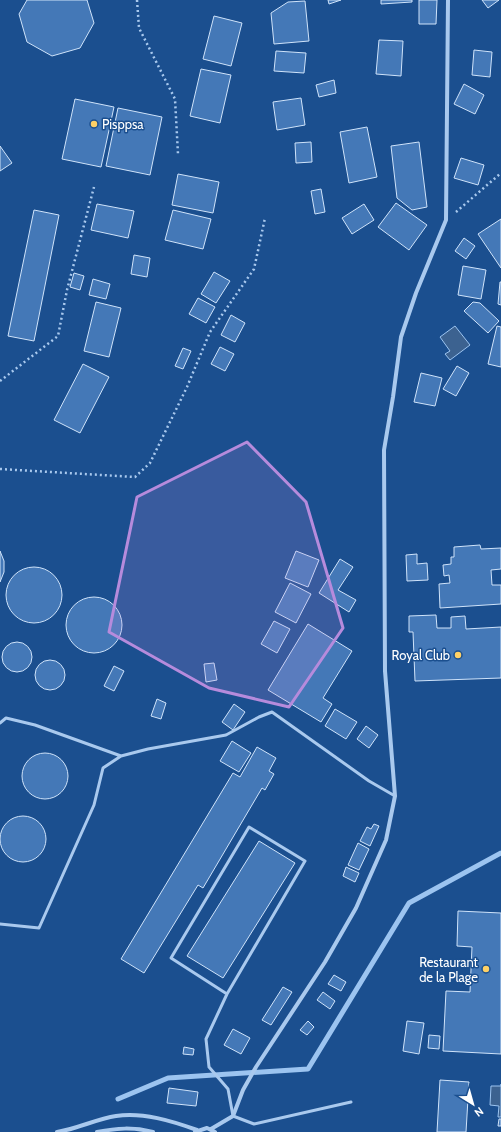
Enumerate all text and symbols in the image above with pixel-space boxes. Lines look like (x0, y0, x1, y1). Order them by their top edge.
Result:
place label: Pisppsa (102, 116, 144, 132)
marker: Pisppsa (89, 119, 99, 129)
place label: Royal Club (392, 647, 450, 663)
marker: Royal Club (453, 650, 463, 660)
place label: Restaurant de la Plage (419, 954, 479, 985)
marker: Restaurant de la Plage (481, 964, 491, 974)
north arrow (453, 1084, 493, 1124)
text: N (472, 1104, 486, 1120)

